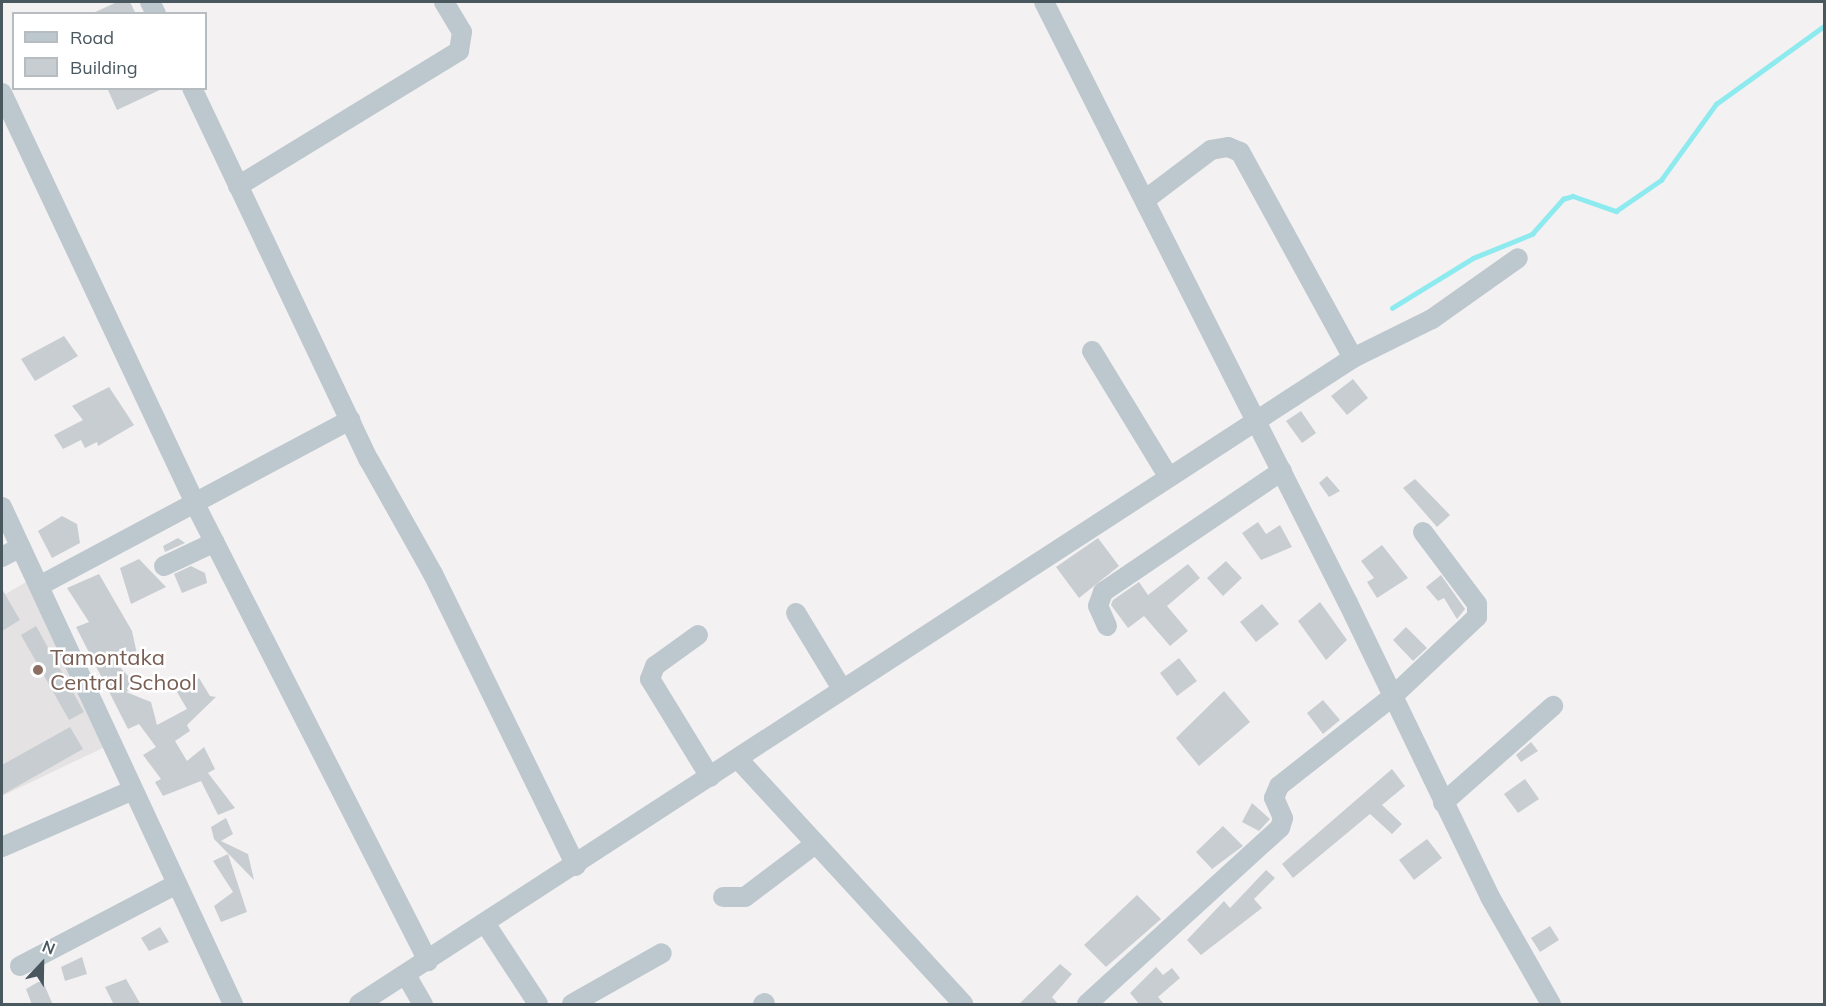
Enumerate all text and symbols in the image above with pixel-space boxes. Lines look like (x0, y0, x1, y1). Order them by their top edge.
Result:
legend (12, 12, 207, 90)
text: Road (70, 26, 114, 49)
text: Building (70, 56, 138, 79)
place label: Tamontaka Central School (50, 644, 197, 696)
marker: Tamontaka Central School (31, 663, 45, 677)
north arrow (12, 934, 72, 994)
text: N (39, 936, 58, 959)

